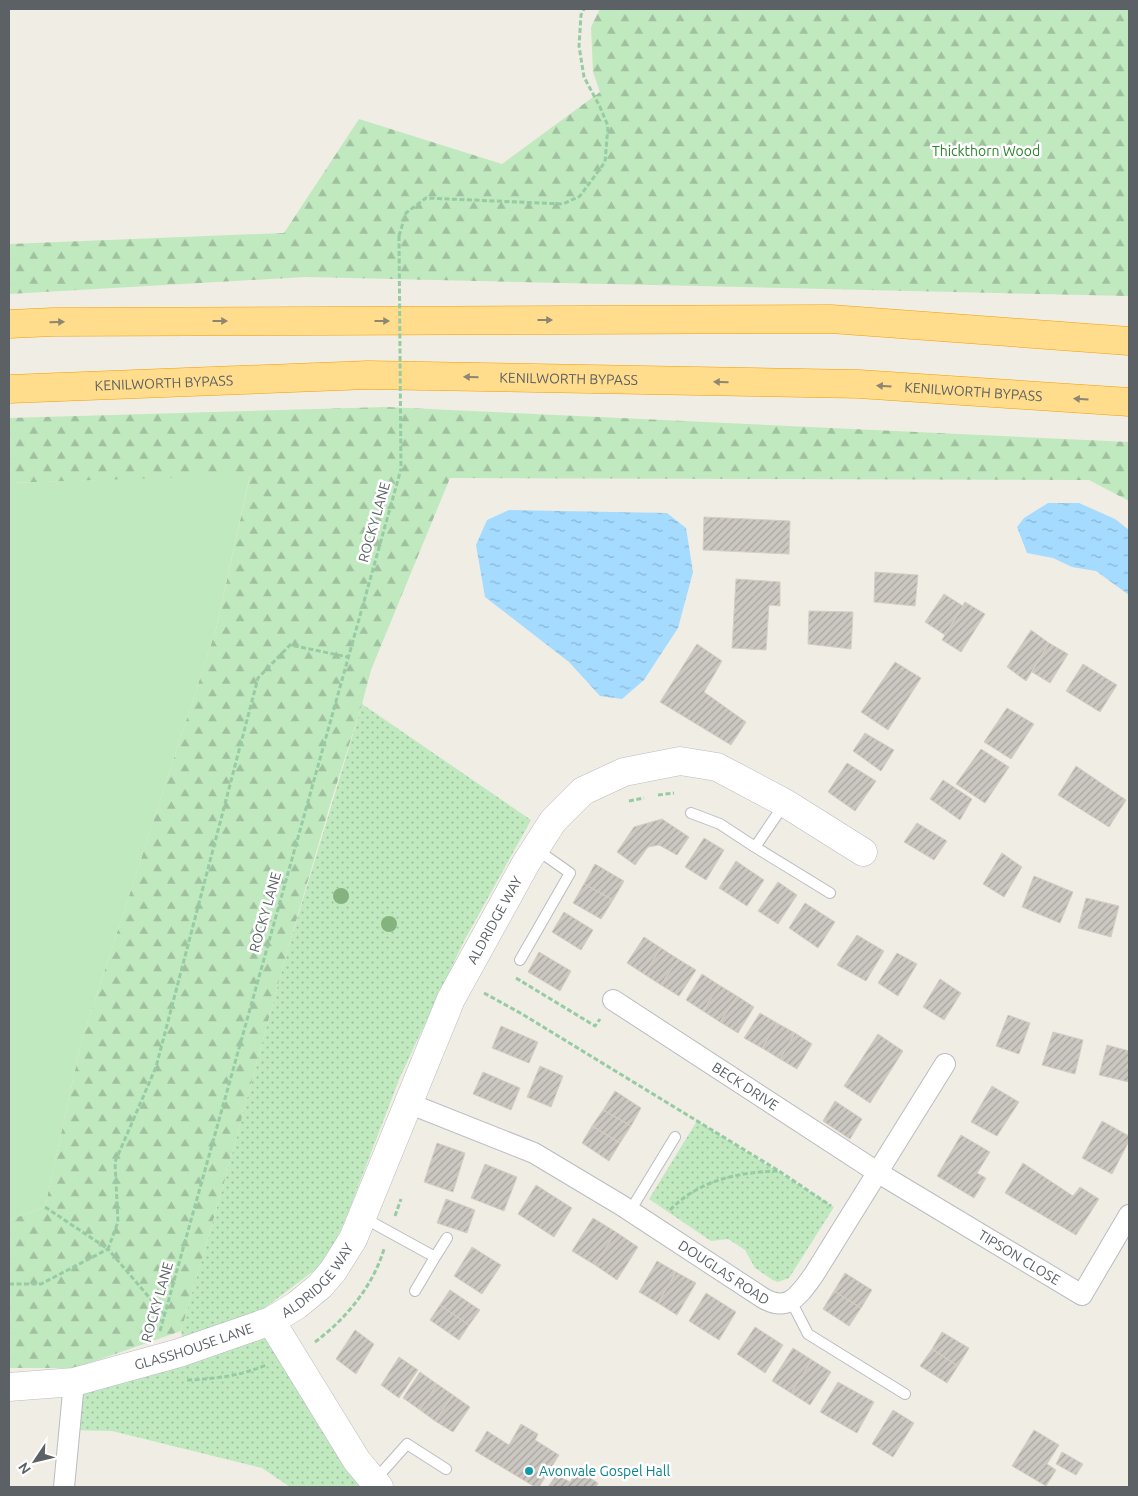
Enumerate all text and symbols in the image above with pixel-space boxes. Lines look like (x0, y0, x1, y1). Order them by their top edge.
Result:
park label: Thickthorn Wood (932, 143, 1040, 159)
one-way arrow (537, 316, 553, 324)
one-way arrow (212, 317, 228, 325)
one-way arrow (375, 317, 391, 325)
one-way arrow (50, 318, 66, 326)
street label: KENILWORTH BYPASS (499, 369, 638, 388)
street label: KENILWORTH BYPASS (94, 372, 233, 394)
one-way arrow (463, 373, 479, 381)
one-way arrow (713, 378, 729, 386)
street label: KENILWORTH BYPASS (904, 379, 1043, 404)
one-way arrow (875, 381, 891, 389)
one-way arrow (1072, 395, 1088, 403)
street label: ROCKY LANE (355, 480, 393, 564)
street label: ROCKY LANE (246, 870, 284, 954)
street label: ALDRIDGE WAY (464, 873, 525, 967)
street label: BECK DRIVE (709, 1059, 782, 1114)
street label: TIPSON CLOSE (975, 1227, 1063, 1288)
street label: DOUGLAS ROAD (675, 1237, 772, 1308)
street label: ALDRIDGE WAY (278, 1240, 356, 1321)
street label: ROCKY LANE (138, 1260, 176, 1344)
street label: GLASSHOUSE LANE (132, 1320, 255, 1373)
north arrow (10, 1436, 60, 1486)
text: N (15, 1460, 34, 1477)
place label: Avonvale Gospel Hall (539, 1463, 670, 1479)
marker: Avonvale Gospel Hall (523, 1465, 535, 1477)

